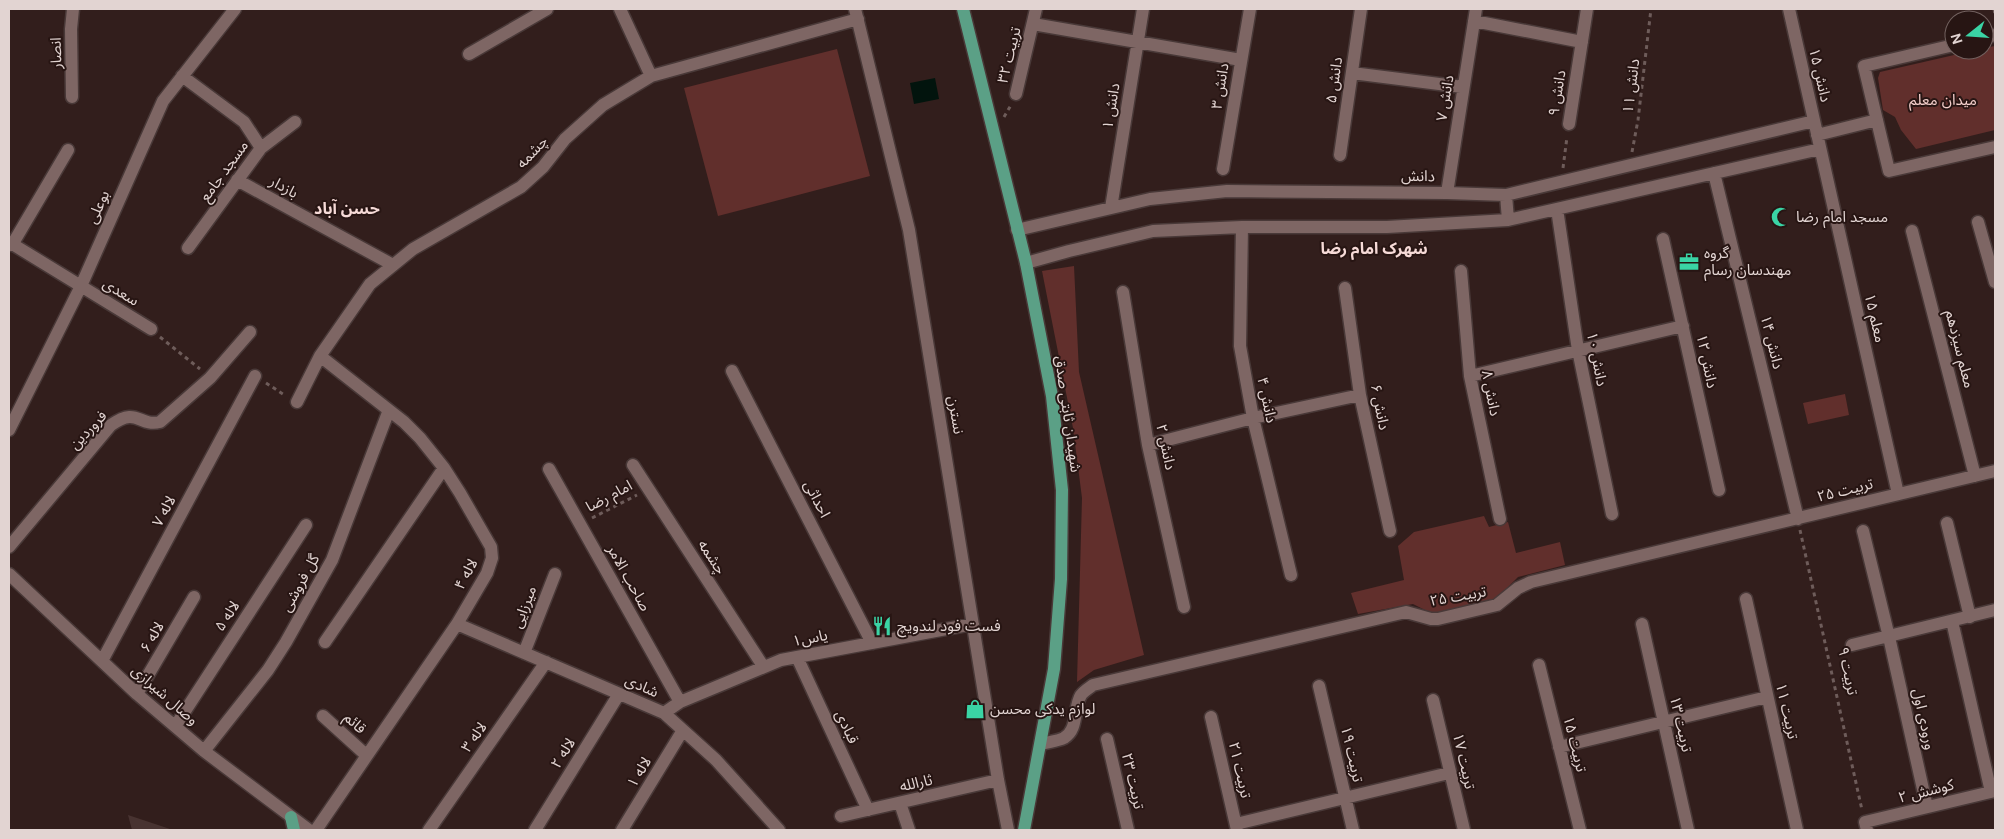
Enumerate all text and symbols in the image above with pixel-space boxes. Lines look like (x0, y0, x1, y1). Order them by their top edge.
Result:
north arrow (1944, 10, 1994, 60)
street label: تربیت ۳۲ (992, 25, 1026, 85)
text: N (1946, 31, 1967, 46)
street label: انصار (46, 37, 66, 70)
street label: دانش ۱۵ (1804, 46, 1836, 104)
street label: دانش ۵ (1321, 56, 1347, 104)
street label: دانش ۱۱ (1618, 58, 1644, 114)
street label: دانش ۳ (1206, 62, 1234, 110)
street label: دانش ۹ (1543, 69, 1571, 117)
street label: دانش ۷ (1431, 74, 1459, 122)
street label: دانش ۱ (1097, 82, 1125, 130)
park label: میدان معلم (1909, 90, 1977, 111)
street label: چشمه (512, 131, 552, 173)
street label: مسجد جامع (195, 136, 255, 207)
street label: دانش (1401, 166, 1435, 186)
street label: بازدار (265, 171, 302, 203)
street label: بوعلی (82, 187, 114, 227)
district label: حسن آباد (314, 198, 380, 219)
mosque icon: مسجد امام رضا (1770, 206, 1792, 228)
place label: مسجد امام رضا (1796, 207, 1888, 228)
district label: شهرک امام رضا (1320, 238, 1428, 260)
place label: گروه مهندسان رسام (1704, 243, 1791, 281)
office icon: گروه مهندسان رسام (1678, 251, 1700, 273)
street label: سعدی (99, 273, 143, 311)
street label: معلم ۱۵ (1859, 291, 1890, 345)
street label: معلم سیزدهم (1940, 308, 1979, 390)
street label: دانش ۱۴ (1756, 313, 1788, 371)
street label: دانش ۱۰ (1582, 330, 1612, 388)
street label: دانش ۱۲ (1692, 332, 1722, 390)
street label: شهیدان ثابتی صدق (1050, 354, 1086, 474)
street label: دانش ۸ (1477, 368, 1505, 418)
street label: دانش ۴ (1252, 375, 1282, 425)
street label: دانش ۶ (1366, 382, 1394, 432)
street label: نسترن (943, 394, 969, 436)
street label: فروردین (65, 406, 112, 454)
street label: دانش ۲ (1151, 422, 1181, 472)
street label: تربیت ۲۵ (1815, 473, 1875, 507)
street label: امام رضا (582, 475, 636, 517)
street label: احداثی (799, 477, 835, 521)
street label: لاله ۷ (148, 492, 180, 530)
street label: چشمه (693, 536, 731, 578)
street label: صاحب الامر (602, 540, 656, 615)
street label: گل فروشی (276, 550, 324, 616)
street label: لاله ۴ (450, 555, 482, 593)
street label: تربیت ۲۵ (1428, 581, 1488, 611)
street label: میرزایی (507, 583, 541, 631)
street label: لاله ۵ (210, 597, 244, 635)
restaurant icon: فست فود لندویچ (871, 615, 893, 637)
place label: فست فود لندویچ (897, 616, 1001, 638)
street label: لاله ۶ (135, 618, 169, 656)
street label: یاس۱ (791, 625, 829, 651)
street label: تربیت ۹ (1833, 645, 1863, 697)
street label: وصال شیرازی (127, 660, 203, 730)
street label: شادی (622, 670, 662, 702)
street label: تربیت ۱۱ (1771, 681, 1803, 741)
street label: ورودی اول (1908, 687, 1940, 751)
street label: تربیت ۱۳ (1665, 694, 1697, 754)
shop icon: لوازم یدکی محسن (964, 698, 986, 720)
place label: لوازم یدکی محسن (990, 699, 1096, 720)
street label: قبادی (831, 707, 864, 747)
street label: قائم (339, 708, 371, 739)
street label: تربیت ۱۵ (1558, 714, 1592, 774)
street label: لاله ۳ (456, 718, 492, 756)
street label: تربیت ۱۹ (1336, 724, 1368, 784)
street label: تربیت ۱۷ (1448, 731, 1480, 791)
street label: لاله ۲ (546, 734, 580, 772)
street label: تربیت ۲۱ (1224, 740, 1256, 800)
street label: تربیت ۲۳ (1117, 751, 1149, 811)
street label: لاله ۱ (622, 753, 656, 791)
street label: ثارالله (898, 770, 934, 796)
street label: کوشش ۲ (1896, 774, 1957, 808)

